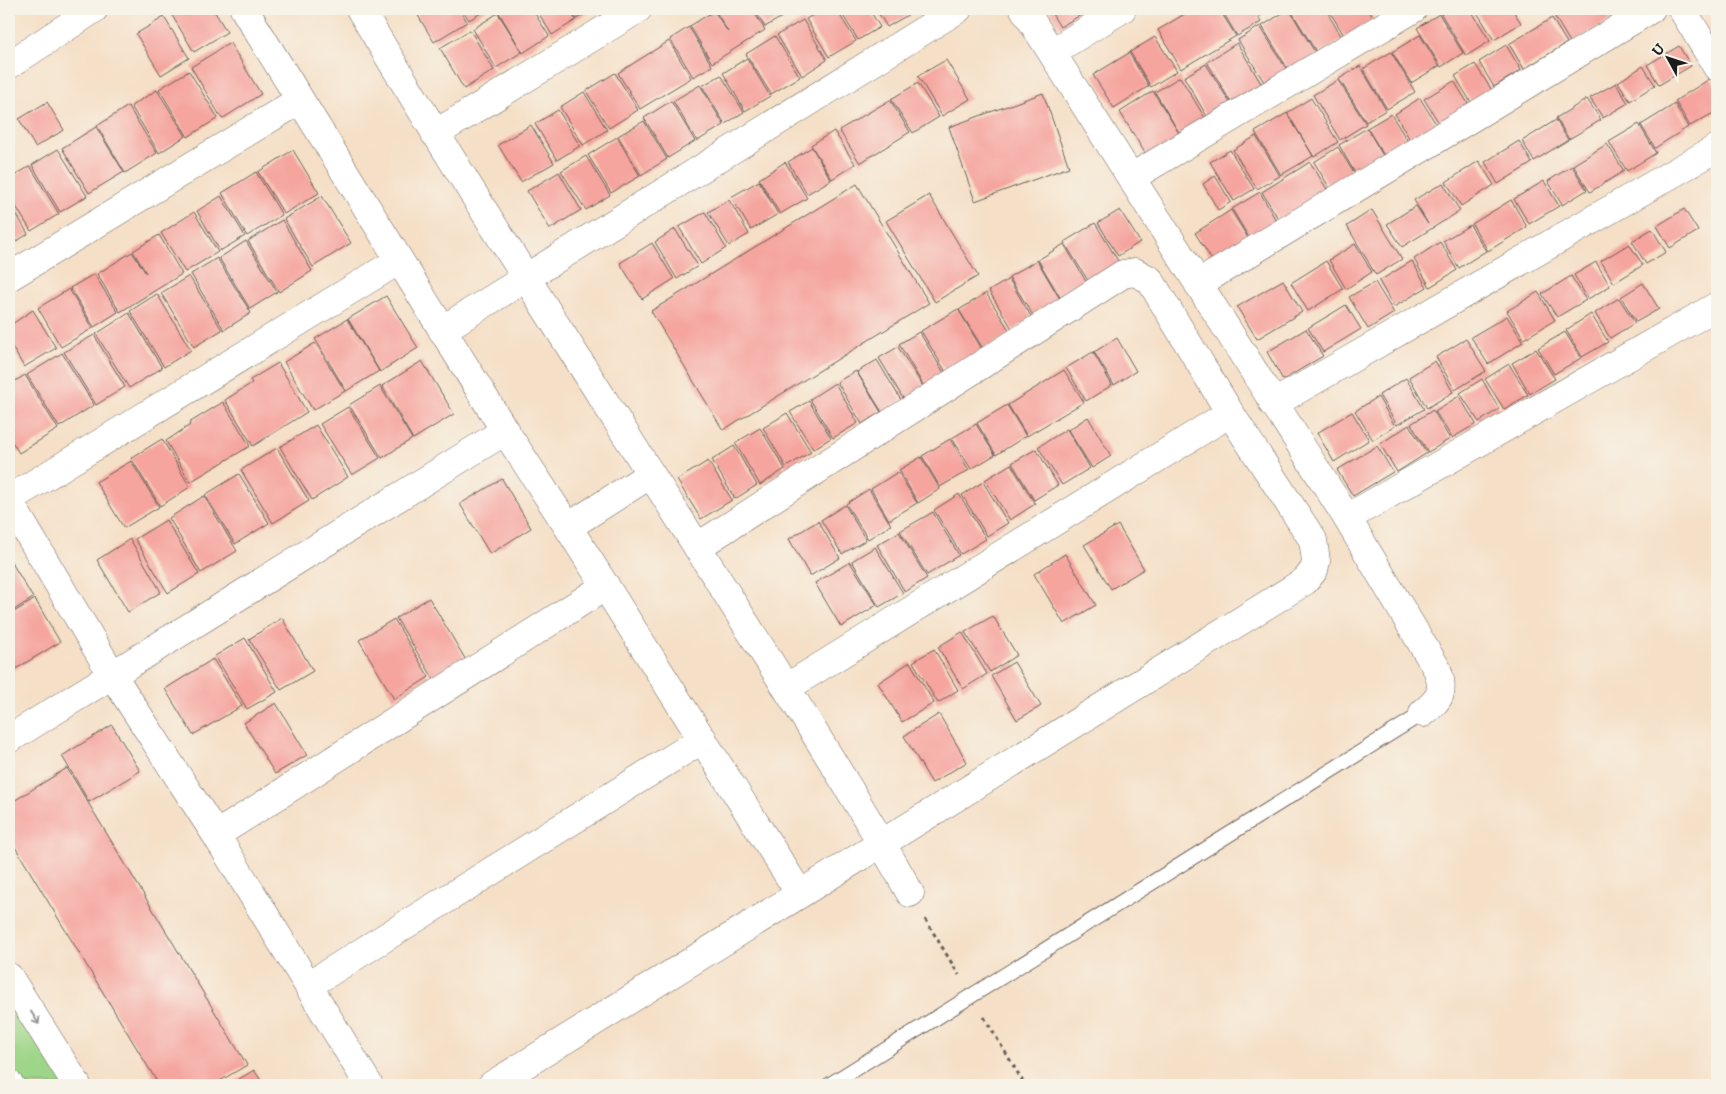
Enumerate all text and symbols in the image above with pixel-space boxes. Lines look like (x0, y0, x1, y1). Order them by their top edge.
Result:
north arrow (1644, 32, 1694, 82)
text: U (1648, 40, 1669, 60)
one-way arrow (29, 1011, 40, 1025)

